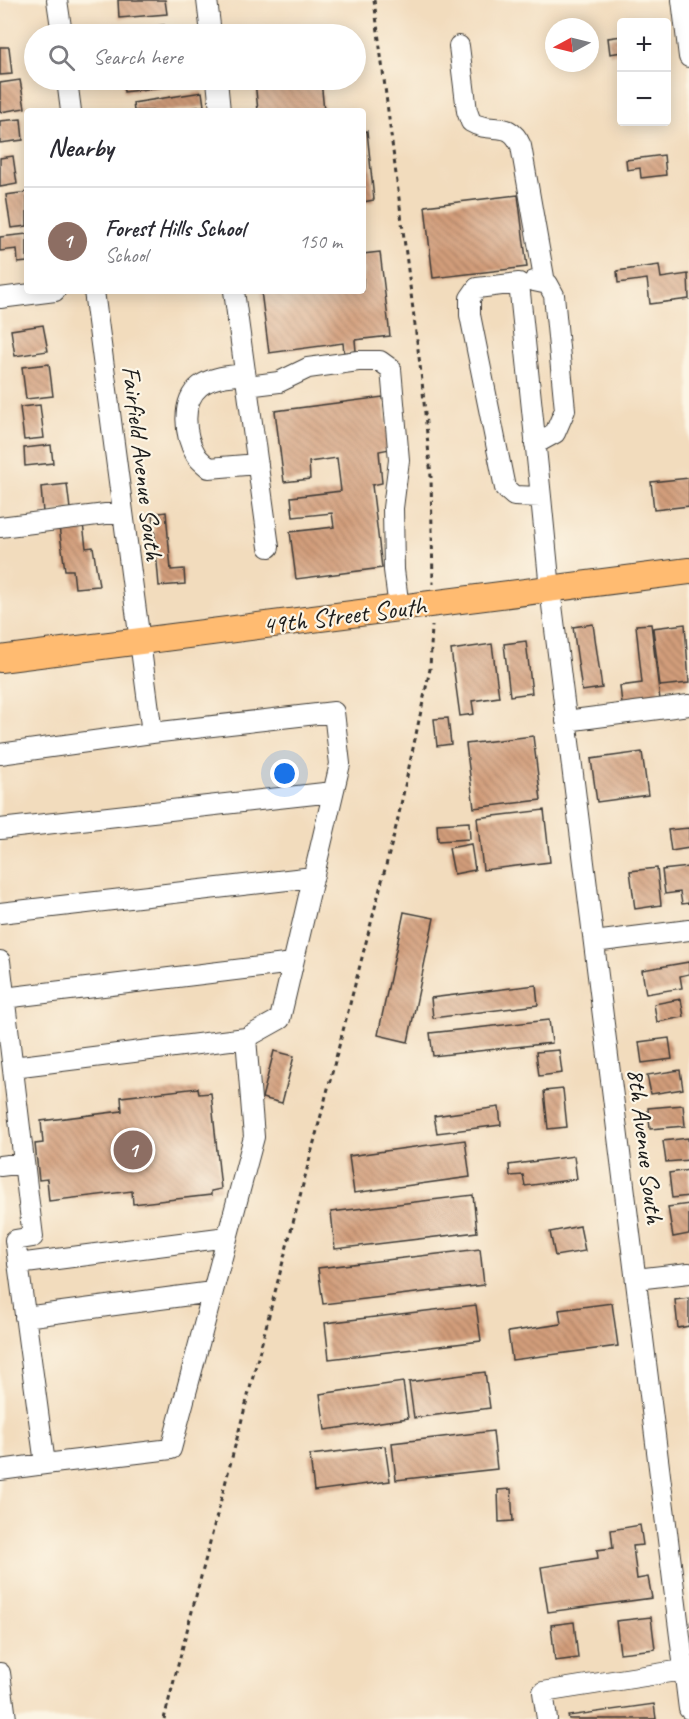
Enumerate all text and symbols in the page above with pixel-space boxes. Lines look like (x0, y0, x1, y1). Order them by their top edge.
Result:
north arrow (545, 18, 599, 72)
map controls (617, 18, 671, 126)
button: + (617, 18, 671, 72)
search box (24, 24, 366, 90)
icon: search (45, 41, 78, 74)
text: Search here (93, 43, 183, 71)
button: − (617, 72, 671, 126)
text: Nearby (48, 131, 113, 164)
text: Forest Hills School (105, 215, 245, 243)
text: 1 (63, 229, 72, 254)
text: 150 m (299, 229, 342, 254)
text: School (105, 243, 148, 268)
street label: Fairfield Avenue South (114, 364, 171, 563)
street label: 49th Street South (260, 589, 430, 642)
your location (270, 759, 299, 788)
street label: 8th Avenue South (620, 1067, 672, 1227)
pin: 1 (114, 1128, 152, 1172)

